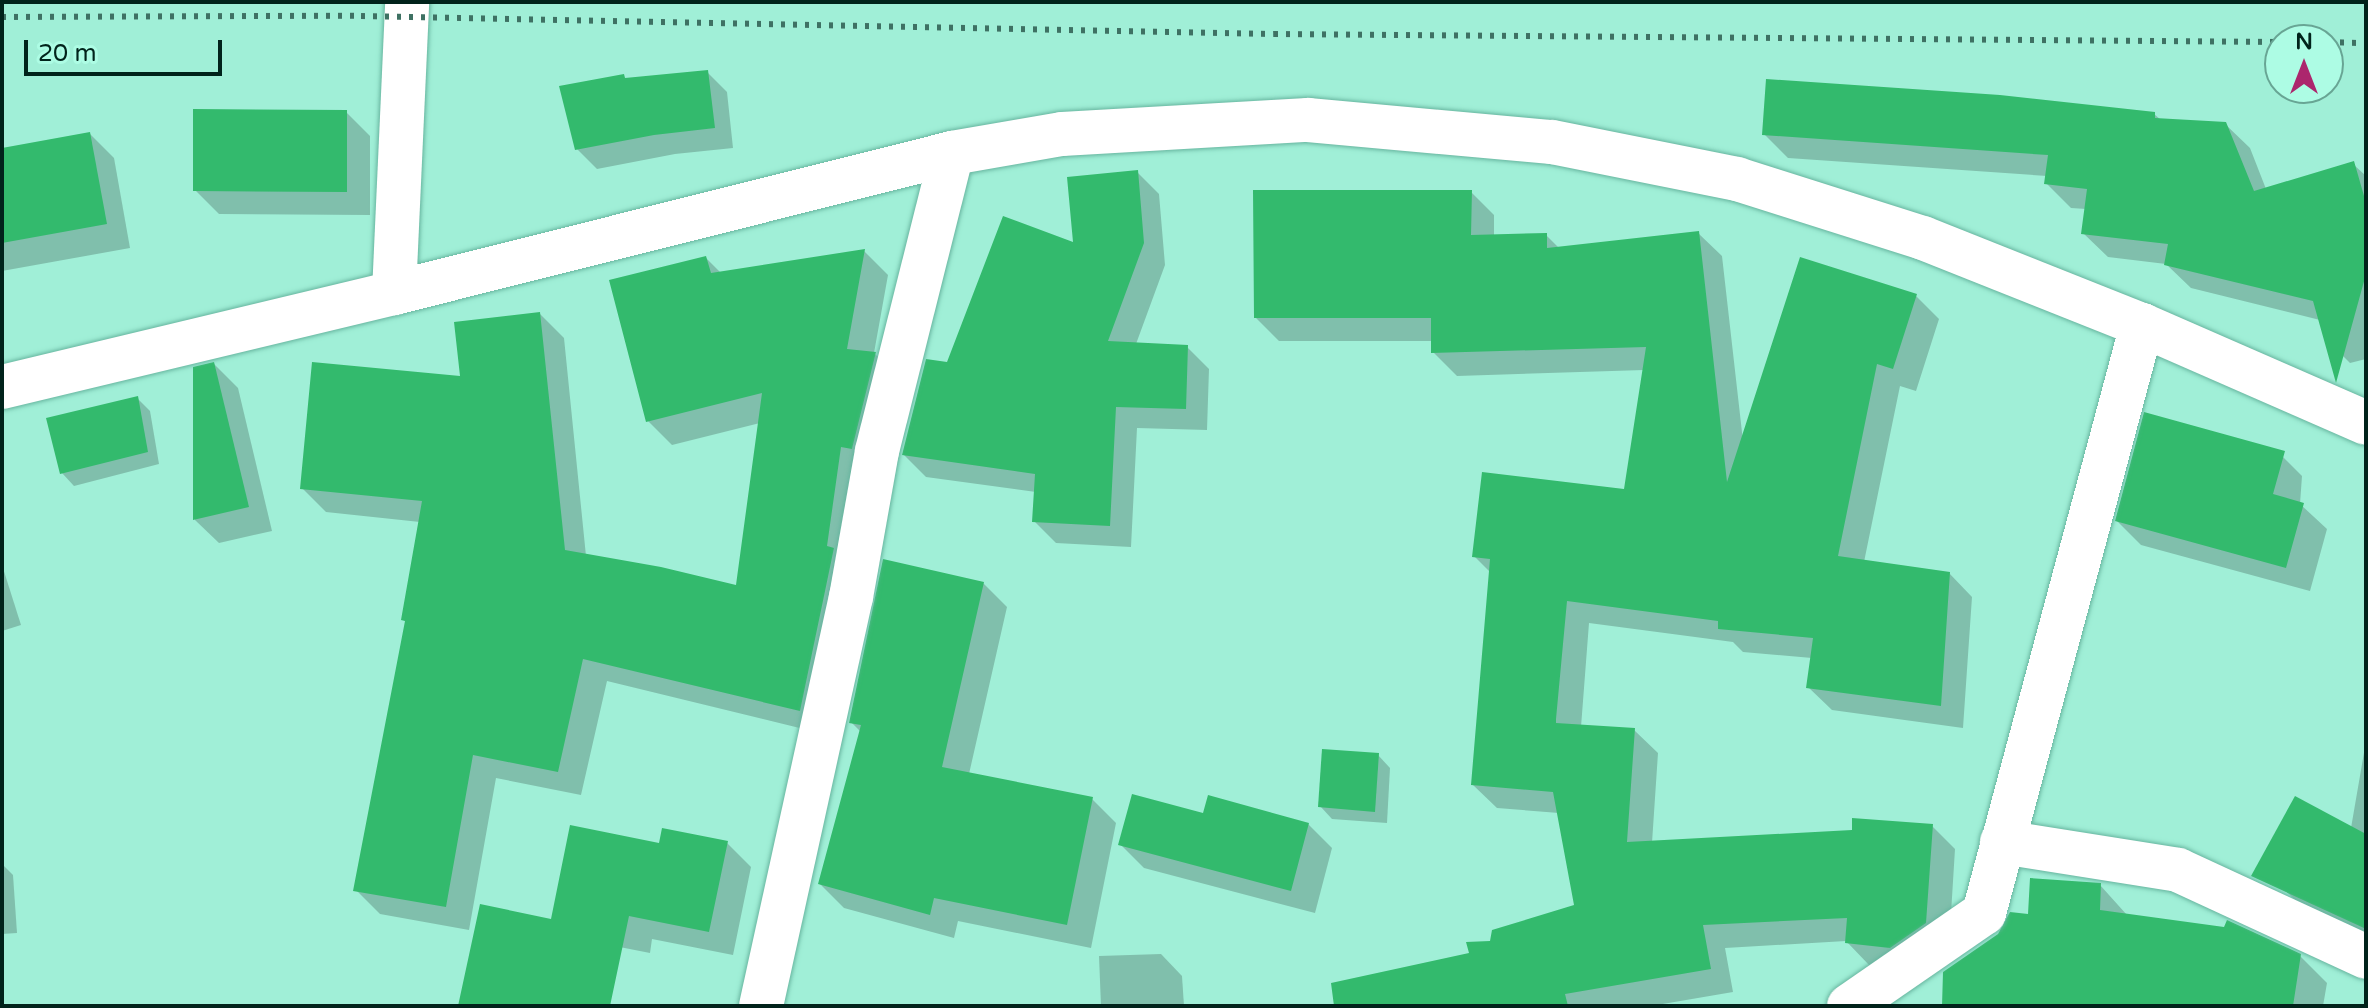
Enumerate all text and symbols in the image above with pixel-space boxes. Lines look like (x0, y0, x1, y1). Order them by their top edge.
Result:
scale bar (28, 24, 226, 74)
north arrow (2264, 24, 2344, 104)
text: N (2295, 29, 2313, 55)
text: 20 m (38, 39, 96, 68)

